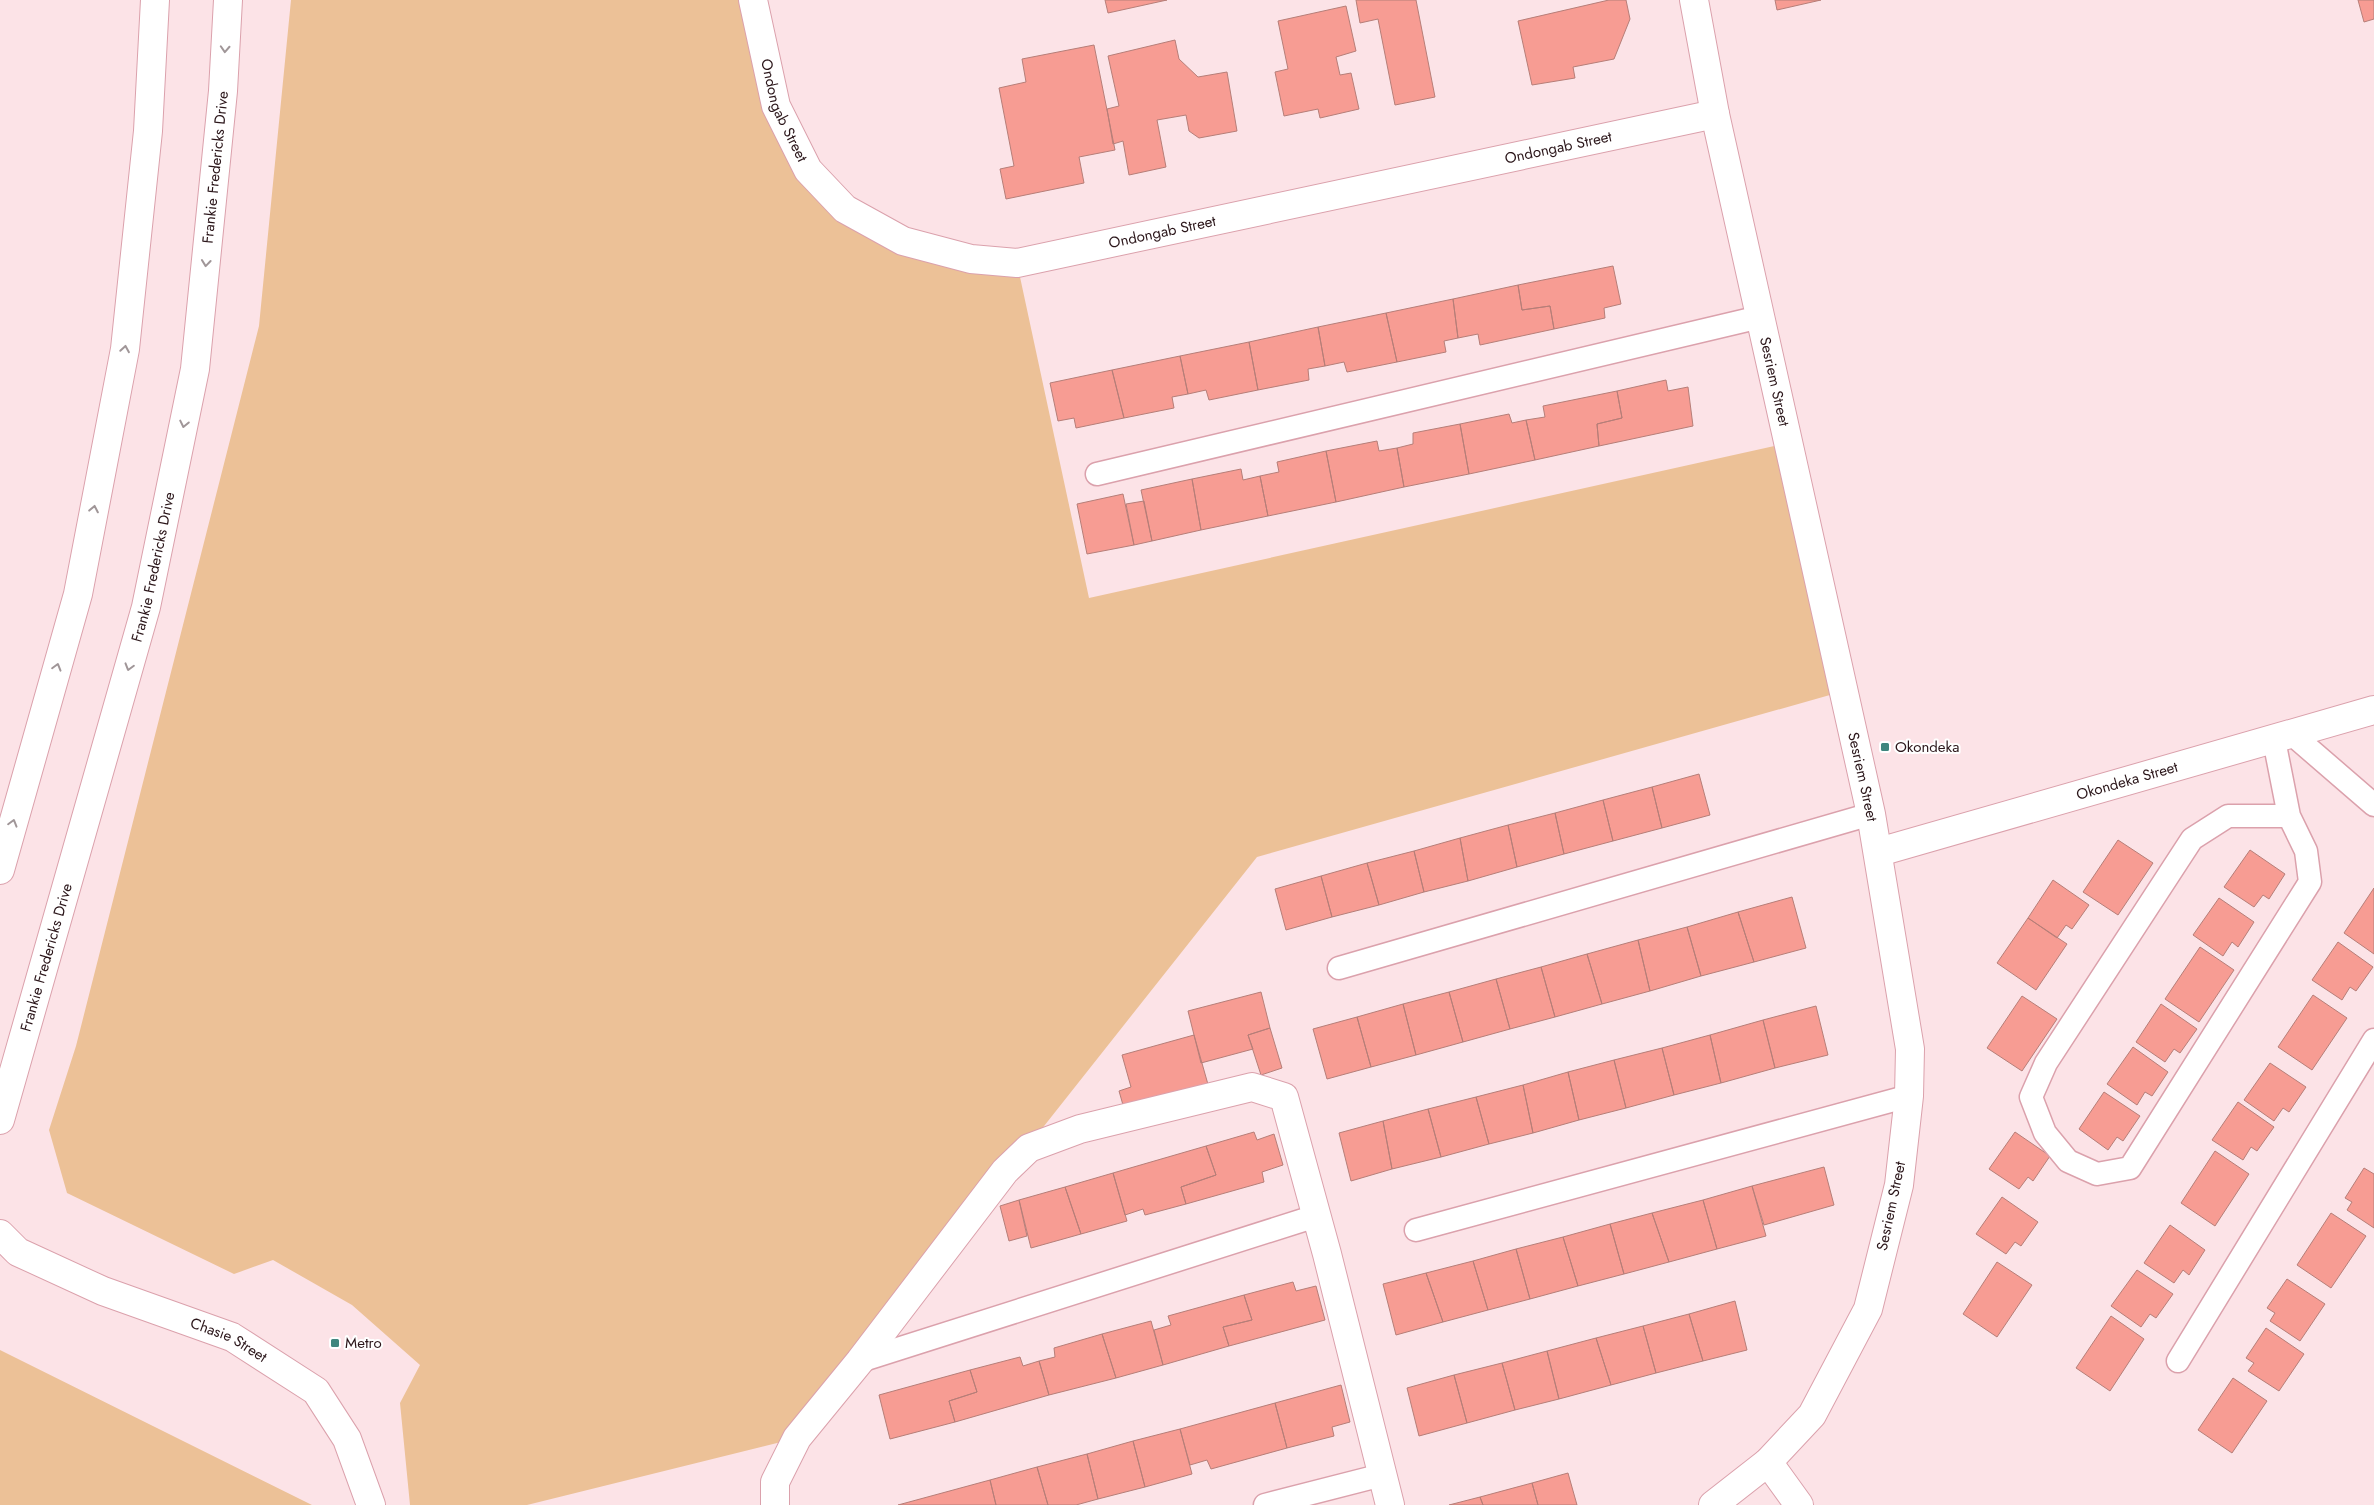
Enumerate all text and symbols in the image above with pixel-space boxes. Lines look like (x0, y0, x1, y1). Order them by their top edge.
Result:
one-way arrow (220, 45, 231, 53)
street label: Ondongab Street (755, 57, 813, 166)
street label: Frankie Fredericks Drive (197, 90, 234, 245)
street label: Ondongab Street (1503, 125, 1614, 170)
street label: Ondongab Street (1107, 210, 1218, 254)
one-way arrow (201, 259, 212, 267)
street label: Sesriem Street (1754, 335, 1795, 429)
one-way arrow (119, 345, 129, 353)
one-way arrow (179, 419, 190, 428)
street label: Frankie Fredericks Drive (126, 490, 180, 645)
one-way arrow (89, 504, 99, 513)
one-way arrow (52, 663, 62, 671)
one-way arrow (125, 663, 135, 671)
street label: Sesriem Street (1842, 730, 1883, 823)
place label: Okondeka (1895, 736, 1959, 758)
marker: Okondeka (1879, 741, 1891, 753)
street label: Okondeka Street (2074, 756, 2181, 806)
one-way arrow (8, 820, 18, 828)
street label: Frankie Fredericks Drive (15, 881, 78, 1034)
street label: Sesriem Street (1871, 1159, 1911, 1253)
street label: Chasie Street (187, 1312, 272, 1368)
place label: Metro (345, 1332, 382, 1354)
marker: Metro (329, 1337, 341, 1349)

